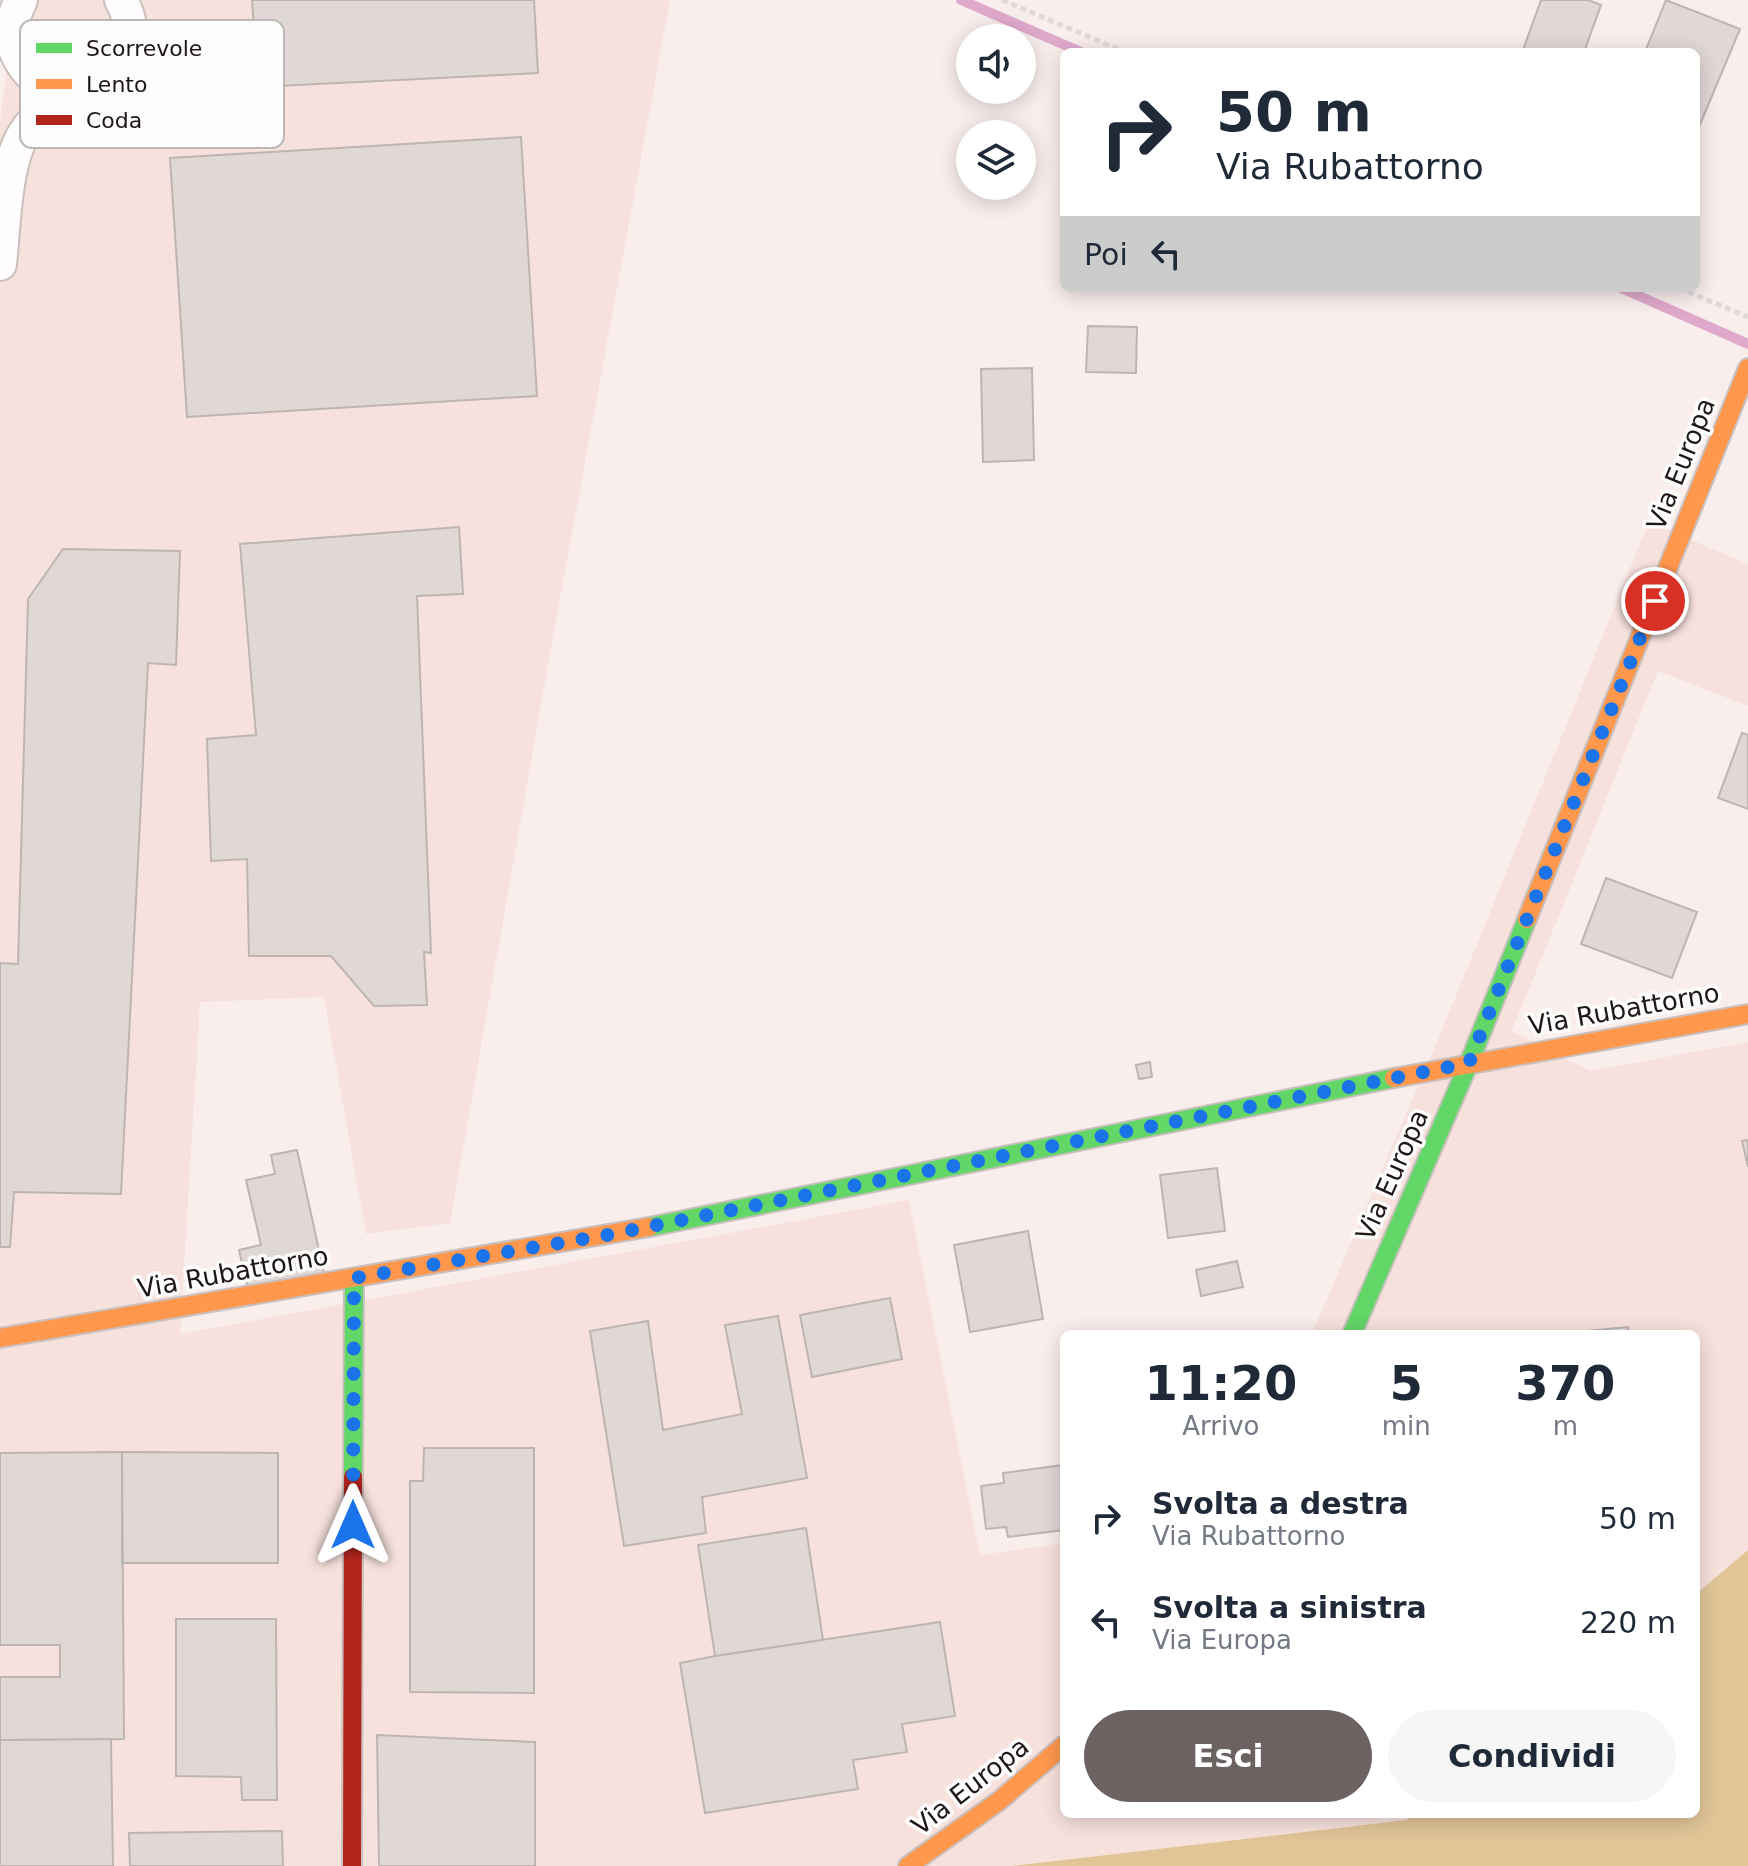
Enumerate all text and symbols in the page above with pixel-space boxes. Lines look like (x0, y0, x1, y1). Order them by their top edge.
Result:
legend (20, 20, 284, 148)
map controls (956, 24, 1036, 200)
button: sound (956, 24, 1036, 104)
text: Scorrevole (86, 36, 202, 61)
text: Lento (86, 72, 147, 97)
text: 50 m (1216, 79, 1372, 144)
icon: right (1084, 80, 1188, 184)
text: Coda (86, 108, 142, 133)
button: layers (956, 120, 1036, 200)
text: Via Rubattorno (1216, 146, 1484, 187)
icon: left (1144, 232, 1188, 276)
text: Poi (1084, 237, 1128, 272)
street label: Via Europa (1641, 393, 1721, 535)
pin (1621, 567, 1689, 635)
icon: arrive (1633, 579, 1677, 623)
street label: Via Rubattorno (1526, 977, 1722, 1041)
street label: Via Europa (1350, 1105, 1434, 1245)
street label: Via Rubattorno (135, 1240, 331, 1304)
text: 11:20 (1144, 1355, 1297, 1411)
text: 5 (1390, 1355, 1423, 1411)
text: 370 (1515, 1355, 1615, 1411)
text: Arrivo (1182, 1411, 1260, 1441)
text: min (1382, 1411, 1431, 1441)
text: m (1553, 1411, 1578, 1441)
position arrow (311, 1483, 395, 1567)
text: Svolta a destra (1152, 1486, 1409, 1521)
icon: right (1084, 1496, 1128, 1540)
text: 50 m (1599, 1501, 1676, 1536)
text: Via Rubattorno (1152, 1521, 1345, 1551)
text: Svolta a sinistra (1152, 1590, 1427, 1625)
icon: left (1084, 1600, 1128, 1644)
text: 220 m (1580, 1605, 1676, 1640)
text: Via Europa (1152, 1625, 1292, 1655)
button: Esci (1084, 1710, 1372, 1802)
button: Condividi (1388, 1710, 1676, 1802)
street label: Via Europa (906, 1731, 1034, 1841)

